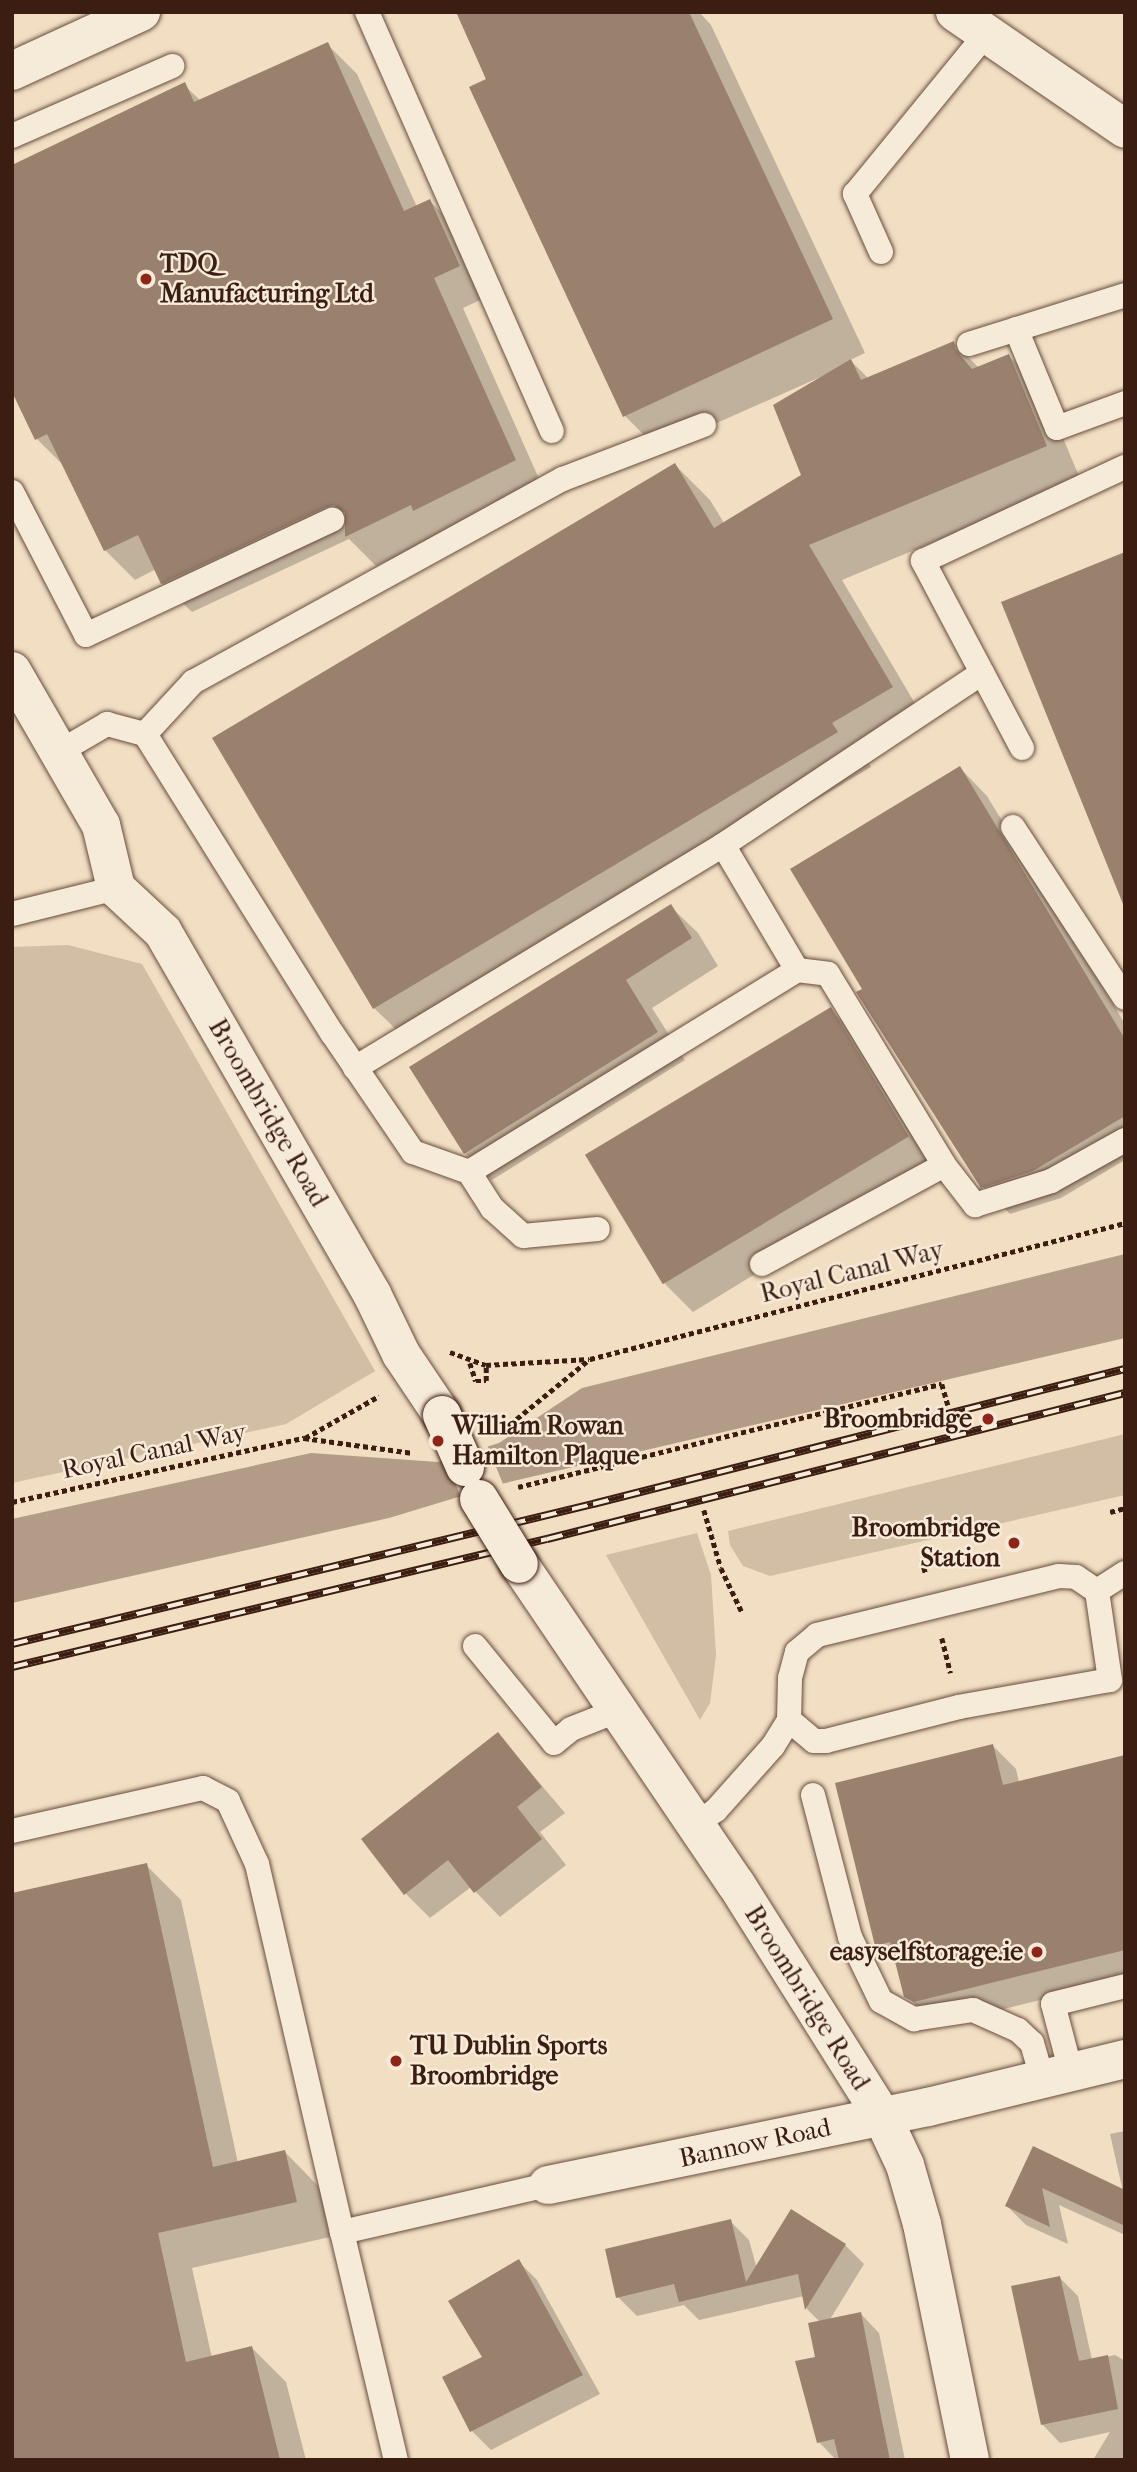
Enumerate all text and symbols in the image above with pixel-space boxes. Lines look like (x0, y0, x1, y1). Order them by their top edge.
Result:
place label: TDQ Manufacturing Ltd (160, 248, 374, 310)
marker: TDQ Manufacturing Ltd (138, 271, 154, 287)
street label: Broombridge Road (202, 1013, 334, 1213)
street label: Royal Canal Way (757, 1234, 947, 1310)
place label: Broombridge (824, 1403, 972, 1435)
marker: Broombridge (978, 1409, 998, 1429)
place label: William Rowan Hamilton Plaque (452, 1410, 640, 1472)
street label: Royal Canal Way (59, 1416, 249, 1486)
marker: William Rowan Hamilton Plaque (430, 1433, 446, 1449)
place label: Broombridge Station (852, 1512, 1000, 1574)
marker: Broombridge Station (1006, 1535, 1022, 1551)
street label: Broombridge Road (738, 1900, 876, 2096)
place label: easyselfstorage.ie (830, 1936, 1023, 1968)
marker: easyselfstorage.ie (1029, 1944, 1045, 1960)
place label: TU Dublin Sports Broombridge (410, 2030, 607, 2092)
marker: TU Dublin Sports Broombridge (388, 2053, 404, 2069)
street label: Bannow Road (676, 2112, 834, 2174)

